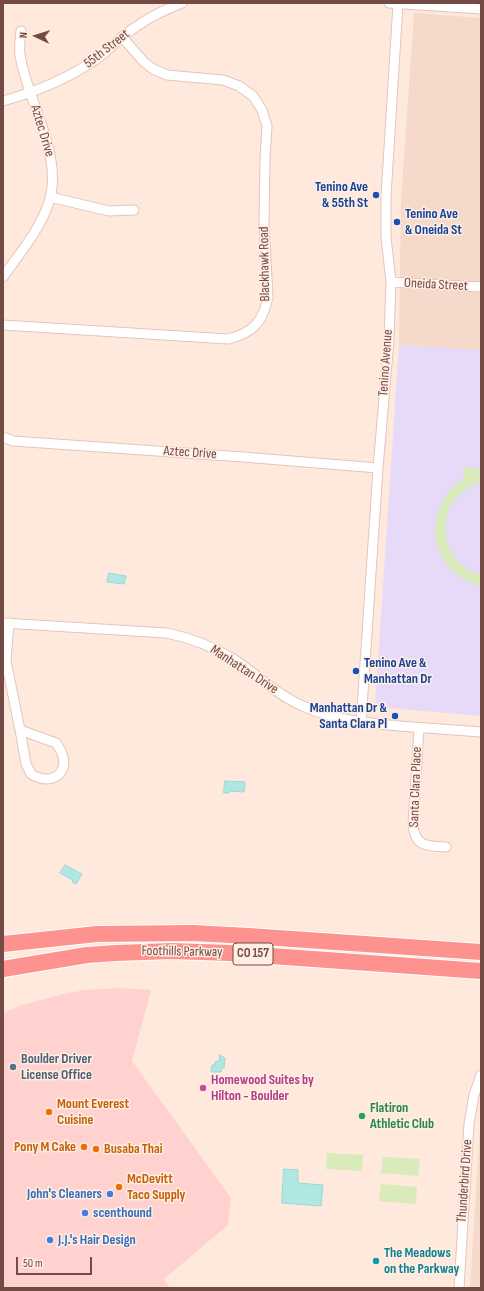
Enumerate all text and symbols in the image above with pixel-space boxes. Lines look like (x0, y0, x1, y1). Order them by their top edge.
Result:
north arrow (16, 16, 56, 56)
street label: 55th Street (81, 26, 133, 72)
text: N (17, 32, 30, 39)
street label: Aztec Drive (26, 103, 58, 159)
place label: Tenino Ave & 55th St (315, 179, 368, 212)
marker: Tenino Ave & 55th St (371, 190, 381, 200)
place label: Tenino Ave & Oneida St (405, 206, 462, 238)
marker: Tenino Ave & Oneida St (392, 217, 402, 227)
street label: Blackhawk Road (256, 226, 274, 302)
street label: Oneida Street (404, 275, 468, 295)
street label: Tenino Avenue (375, 329, 397, 397)
street label: Aztec Drive (163, 443, 217, 463)
street label: Manhattan Drive (207, 642, 281, 698)
place label: Tenino Ave & Manhattan Dr (364, 655, 432, 688)
marker: Tenino Ave & Manhattan Dr (351, 666, 361, 676)
place label: Manhattan Dr & Santa Clara Pl (310, 700, 387, 732)
marker: Manhattan Dr & Santa Clara Pl (390, 711, 400, 721)
street label: Santa Clara Place (406, 746, 426, 828)
street label: Foothills Parkway (141, 943, 223, 961)
road number: CO 157 (233, 943, 273, 965)
place label: Boulder Driver License Office (21, 1051, 92, 1084)
marker: Boulder Driver License Office (8, 1062, 18, 1072)
place label: Homewood Suites by Hilton - Boulder (211, 1072, 314, 1104)
marker: Homewood Suites by Hilton - Boulder (198, 1083, 208, 1093)
place label: Mount Everest Cuisine (57, 1096, 129, 1128)
place label: Flatiron Athletic Club (370, 1100, 434, 1132)
marker: Mount Everest Cuisine (44, 1107, 54, 1117)
marker: Flatiron Athletic Club (357, 1111, 367, 1121)
place label: Pony M Cake (14, 1139, 76, 1155)
street label: Thunderbird Drive (454, 1139, 476, 1223)
place label: Busaba Thai (104, 1141, 163, 1157)
marker: Pony M Cake (79, 1142, 89, 1152)
marker: Busaba Thai (91, 1144, 101, 1154)
place label: McDevitt Taco Supply (127, 1171, 185, 1204)
marker: McDevitt Taco Supply (114, 1182, 124, 1192)
place label: John's Cleaners (27, 1186, 102, 1202)
marker: John's Cleaners (105, 1189, 115, 1199)
place label: scenthound (93, 1205, 152, 1221)
marker: scenthound (80, 1208, 90, 1218)
place label: J.J.'s Hair Design (58, 1232, 136, 1248)
marker: J.J.'s Hair Design (45, 1235, 55, 1245)
place label: The Meadows on the Parkway (384, 1245, 459, 1278)
scale bar (18, 1249, 94, 1275)
text: 50 m (23, 1256, 43, 1271)
marker: The Meadows on the Parkway (371, 1256, 381, 1266)

